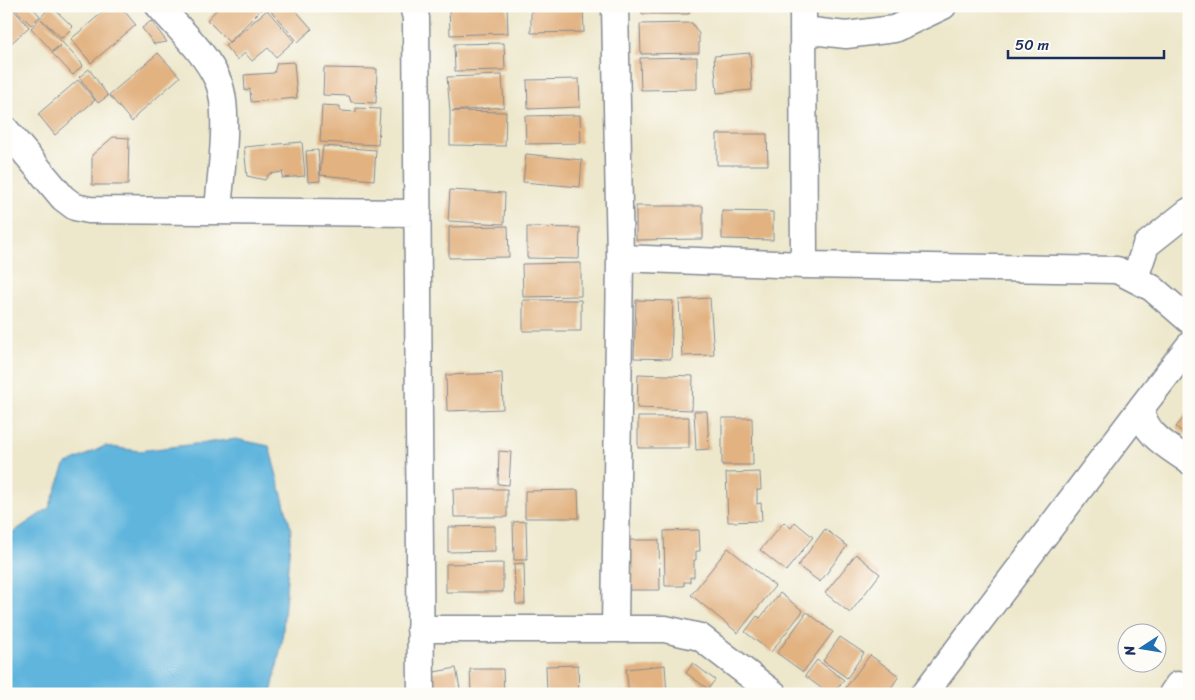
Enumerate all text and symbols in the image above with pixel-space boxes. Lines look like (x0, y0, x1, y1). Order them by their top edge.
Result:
scale bar (1008, 28, 1164, 60)
text: 50 m (1015, 32, 1050, 58)
north arrow (1118, 622, 1168, 672)
text: N (1116, 643, 1143, 659)

